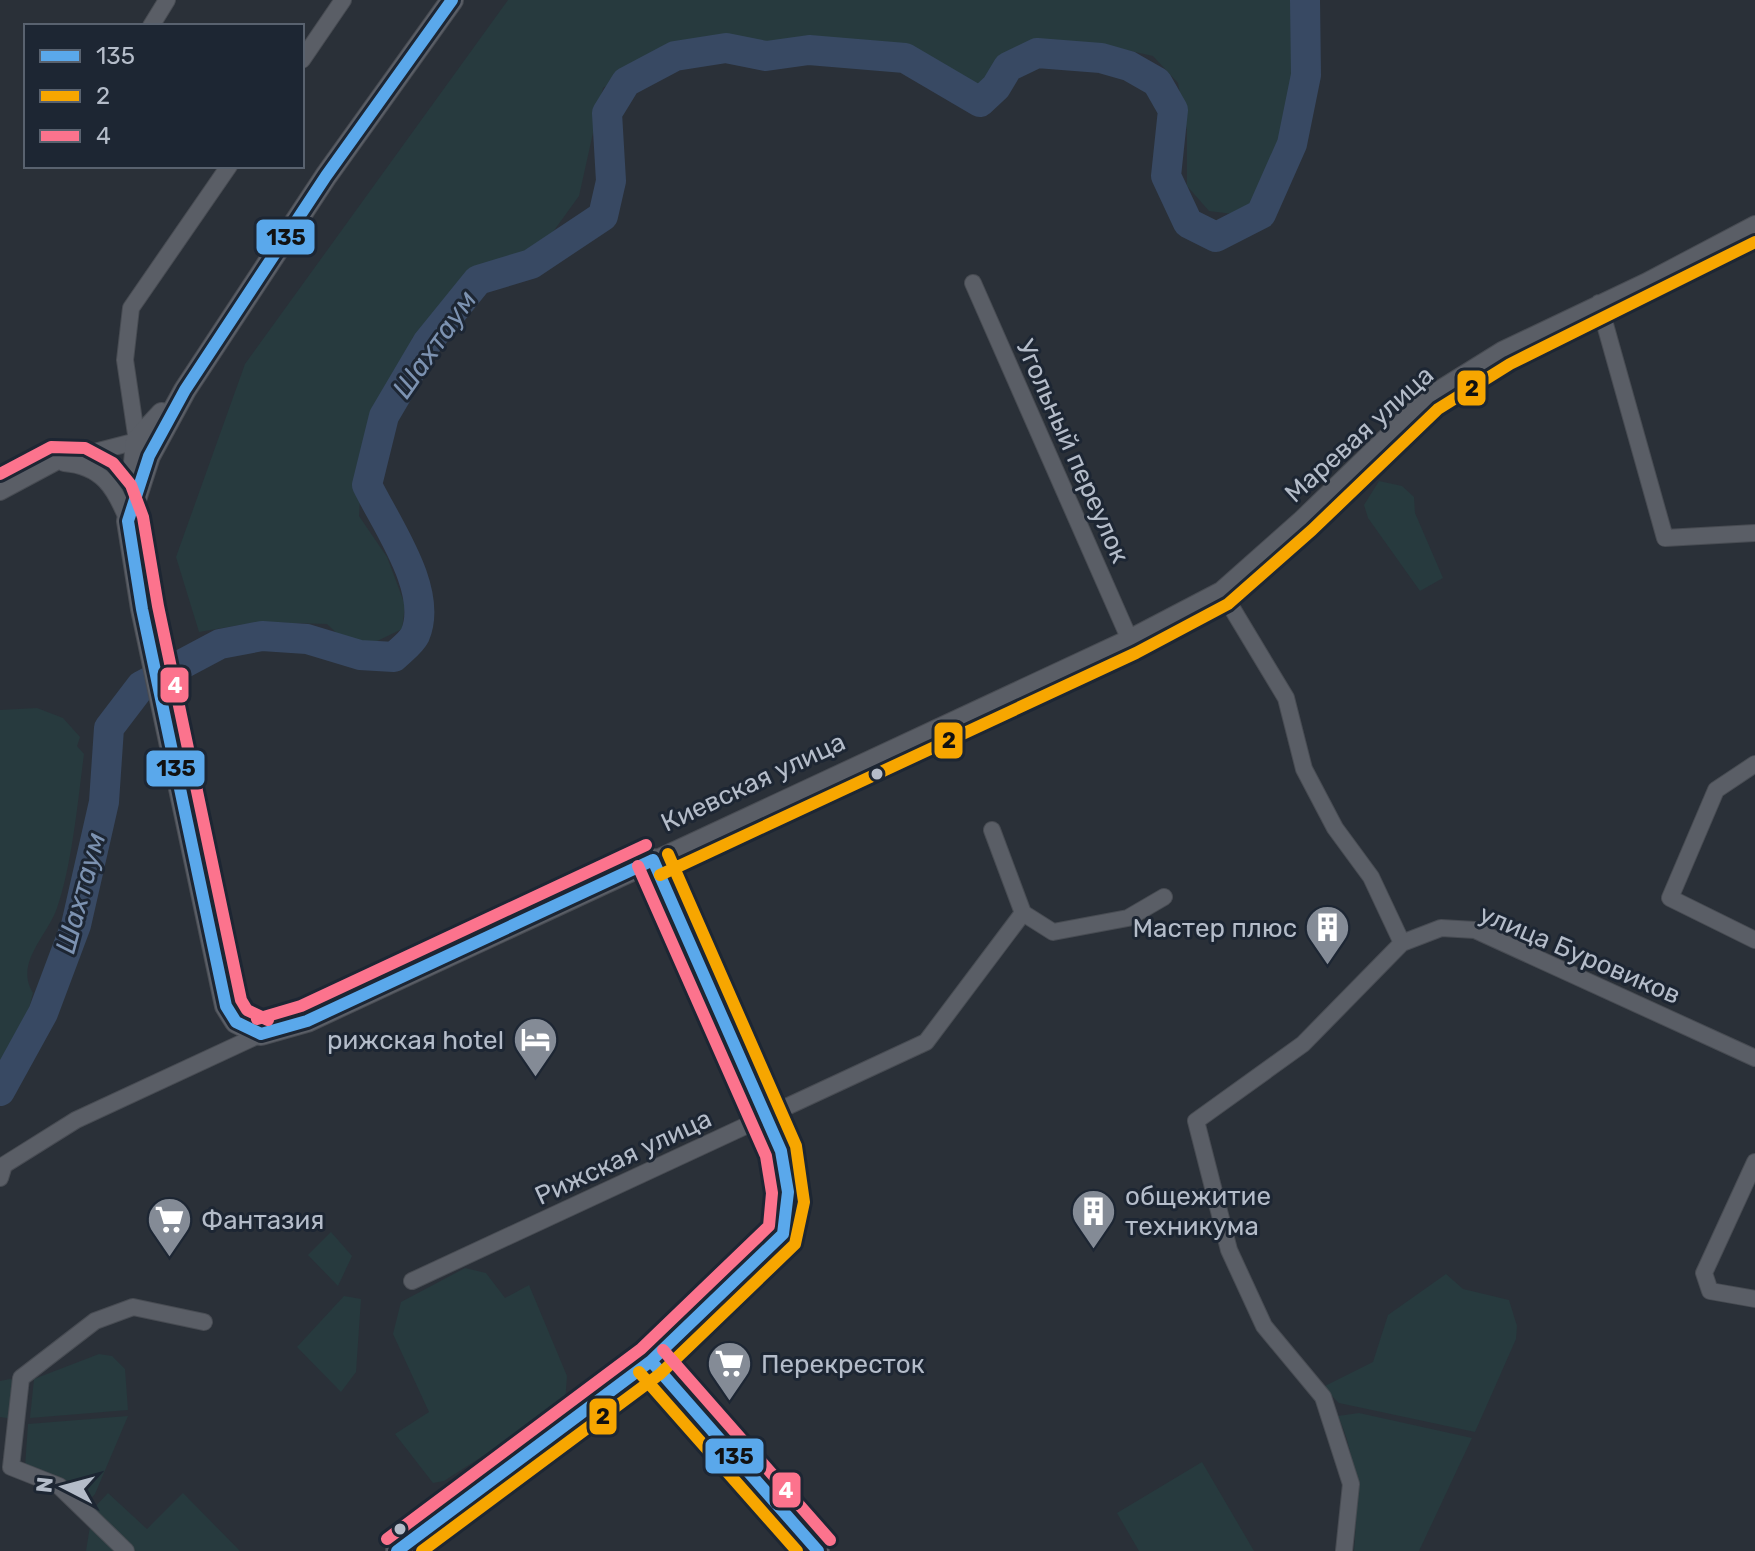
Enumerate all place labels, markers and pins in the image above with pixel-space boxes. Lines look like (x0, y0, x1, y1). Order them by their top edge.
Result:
unlabelled marker (869, 766, 885, 782)
building icon: Мастер плюс (1304, 904, 1352, 967)
place label: Мастер плюс (1132, 913, 1297, 944)
hotel icon: рижская hotel (511, 1016, 559, 1079)
place label: рижская hotel (327, 1025, 504, 1056)
place label: общежитие техникума (1125, 1181, 1271, 1242)
building icon: общежитие техникума (1070, 1187, 1118, 1250)
supermarket icon: Фантазия (146, 1196, 194, 1259)
place label: Фантазия (201, 1205, 324, 1236)
supermarket icon: Перекресток (706, 1340, 754, 1403)
place label: Перекресток (761, 1349, 925, 1380)
unlabelled marker (392, 1521, 408, 1537)

